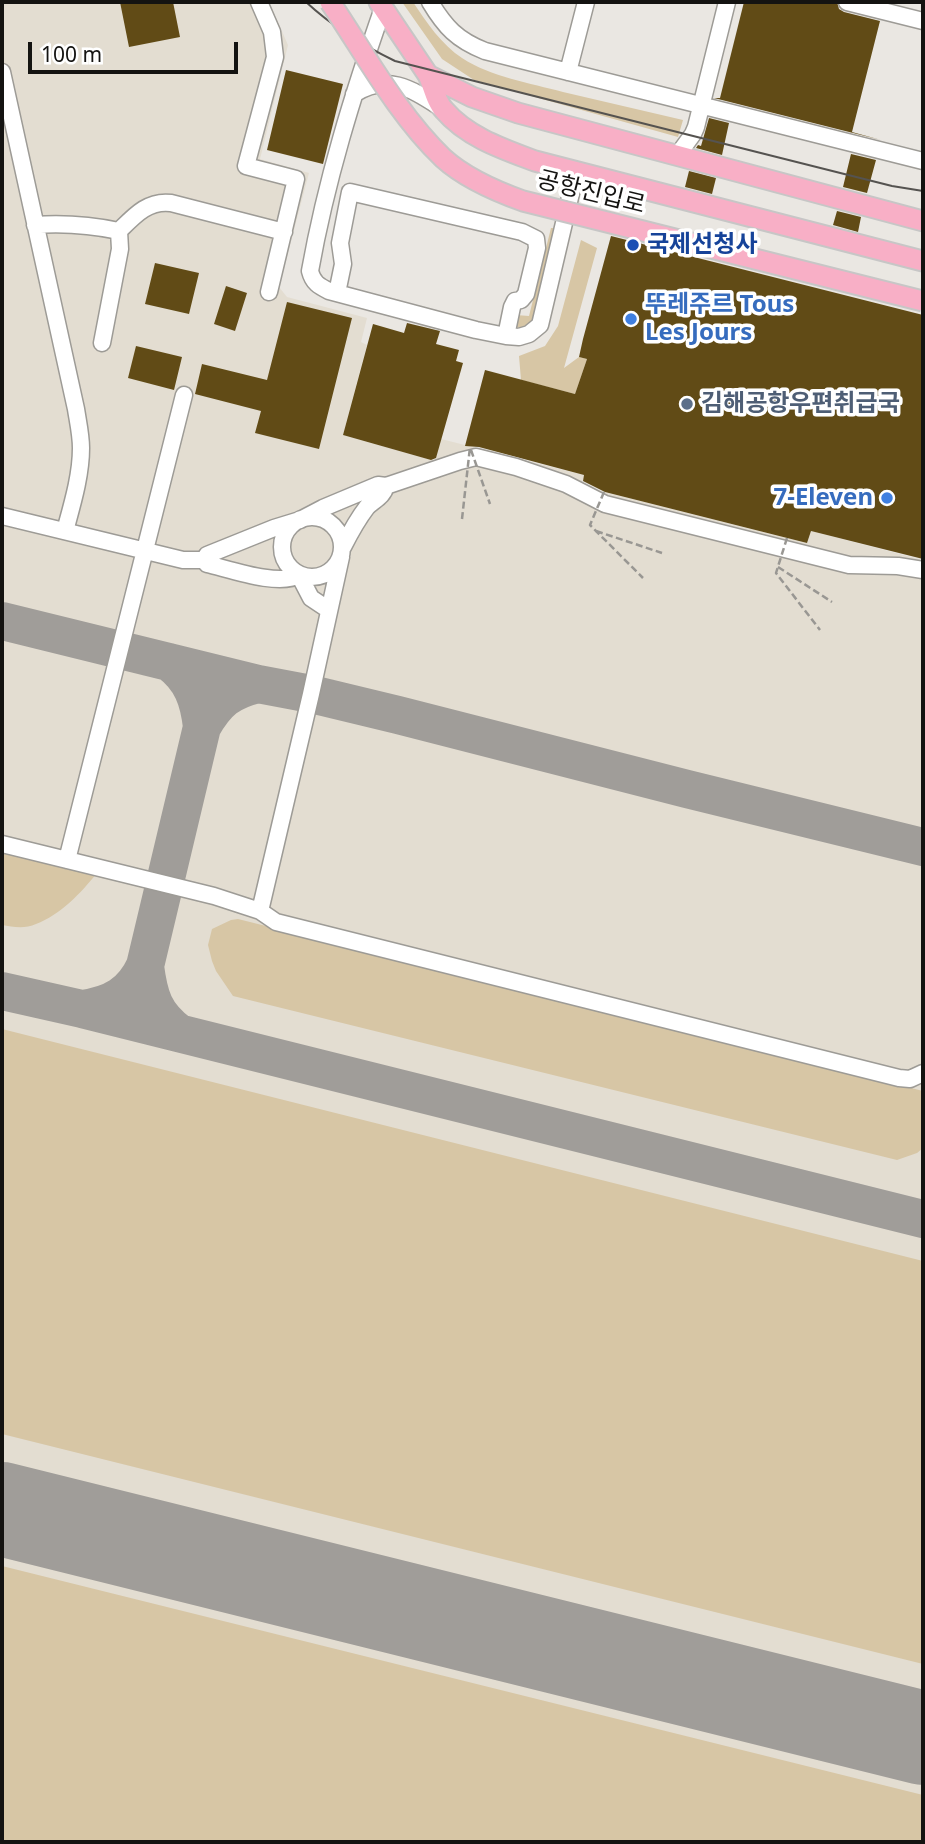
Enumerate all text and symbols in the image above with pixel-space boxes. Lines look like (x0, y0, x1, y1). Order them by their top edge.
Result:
scale bar (32, 28, 242, 72)
text: 100 m (41, 40, 102, 68)
street label: 공항진입로 (534, 166, 648, 220)
place label: 국제선청사 (647, 231, 757, 259)
marker: 국제선청사 (625, 237, 641, 253)
place label: 뚜레주르 Tous Les Jours (645, 291, 794, 347)
marker: 뚜레주르 Tous Les Jours (623, 311, 639, 327)
place label: 김해공항우편취급국 (701, 390, 900, 418)
marker: 김해공항우편취급국 (679, 396, 695, 412)
place label: 7-Eleven (774, 484, 873, 512)
marker: 7-Eleven (879, 490, 895, 506)

